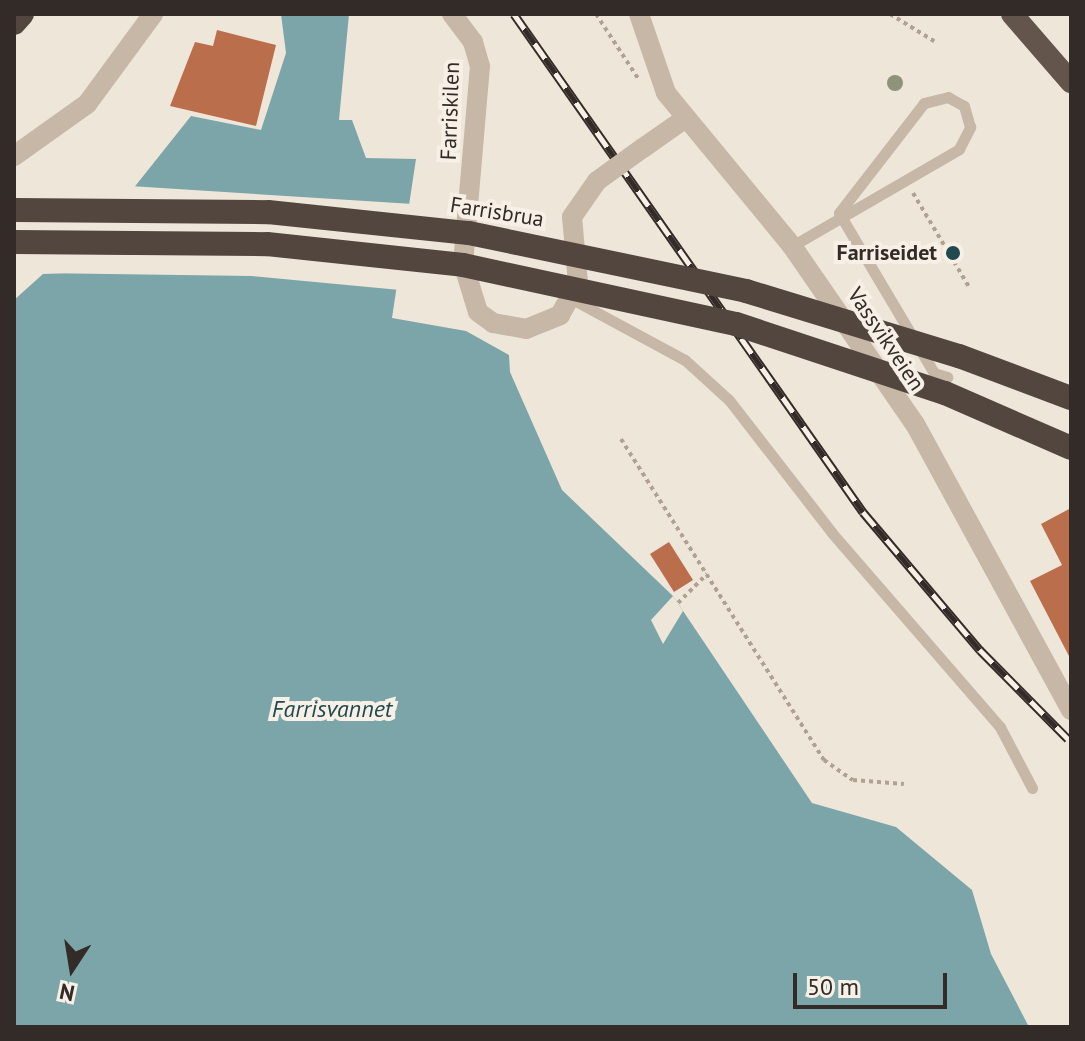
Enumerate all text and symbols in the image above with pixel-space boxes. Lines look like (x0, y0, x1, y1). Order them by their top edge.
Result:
street label: Farriskilen (435, 61, 465, 161)
street label: Farrisbrua (448, 192, 546, 232)
place label: Farriseidet (836, 240, 937, 266)
marker: Farriseidet (944, 244, 962, 262)
street label: Vassvikveien (842, 283, 930, 395)
water label: Farrisvannet (272, 695, 392, 723)
north arrow (32, 929, 112, 1009)
scale bar (797, 957, 951, 1007)
text: 50 m (807, 971, 859, 1002)
text: N (57, 977, 77, 1008)

